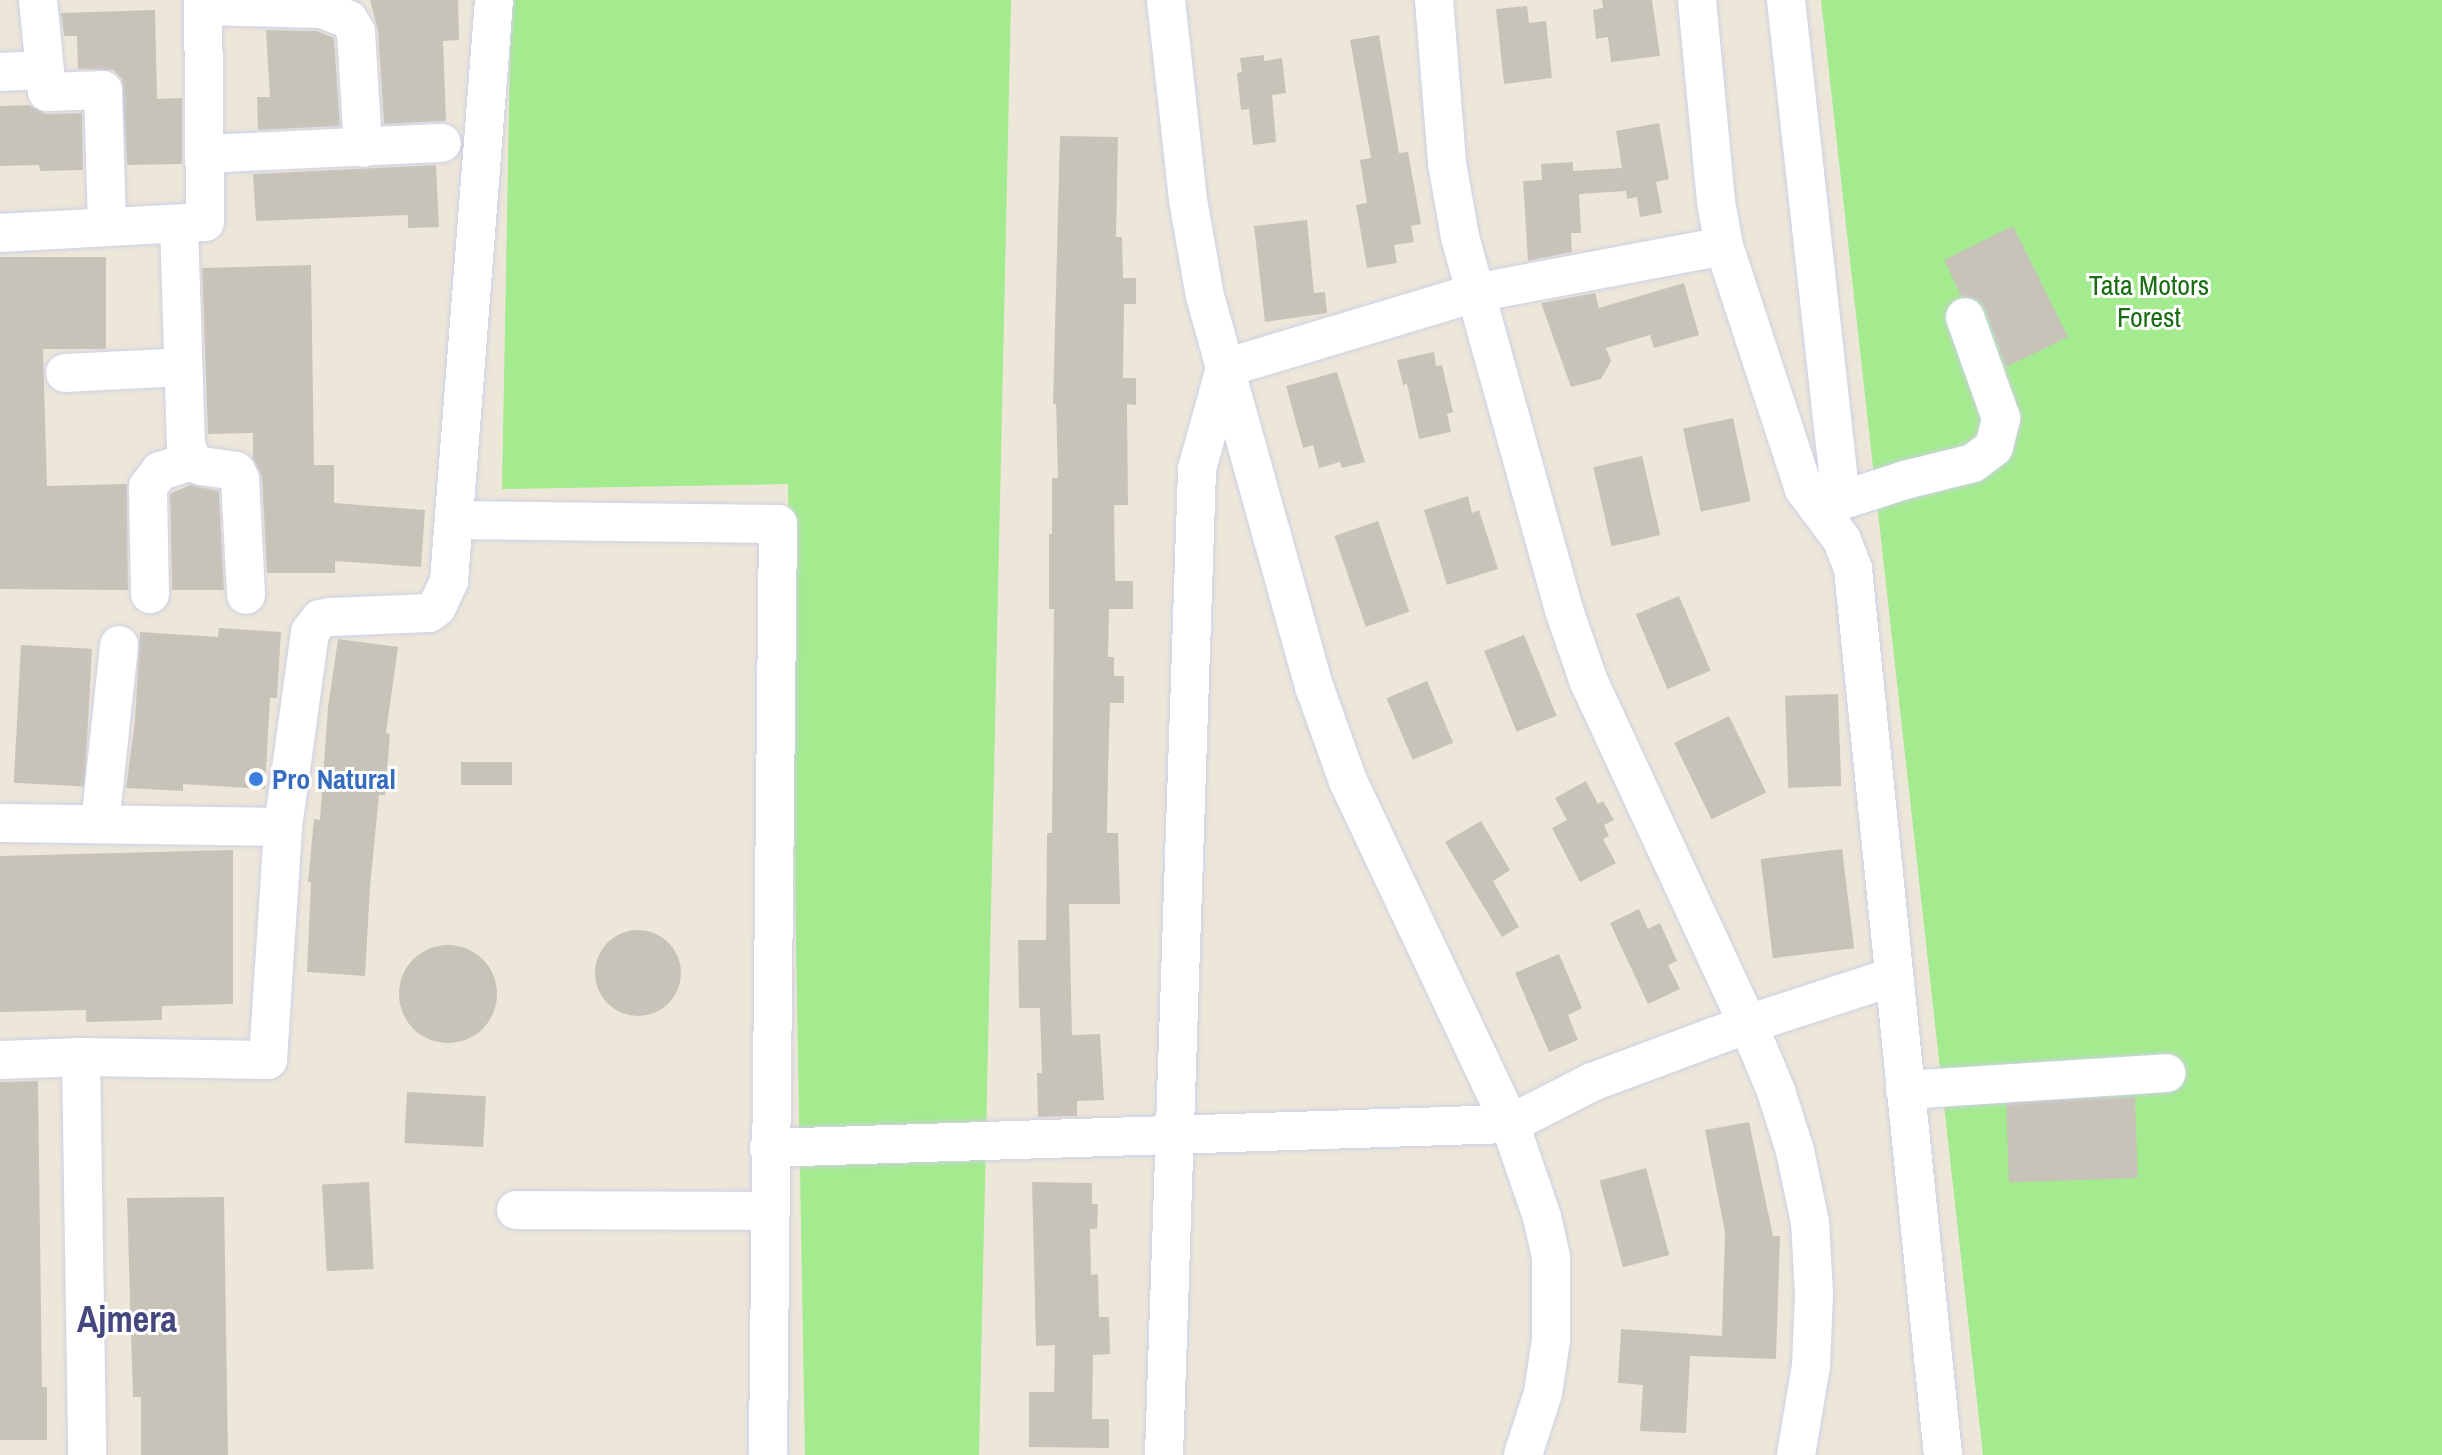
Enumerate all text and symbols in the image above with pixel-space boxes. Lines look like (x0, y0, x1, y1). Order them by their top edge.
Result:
park label: Tata Motors Forest (2089, 268, 2209, 334)
place label: Pro Natural (272, 762, 396, 796)
marker: Pro Natural (247, 770, 265, 788)
district label: Ajmera (77, 1298, 177, 1342)

